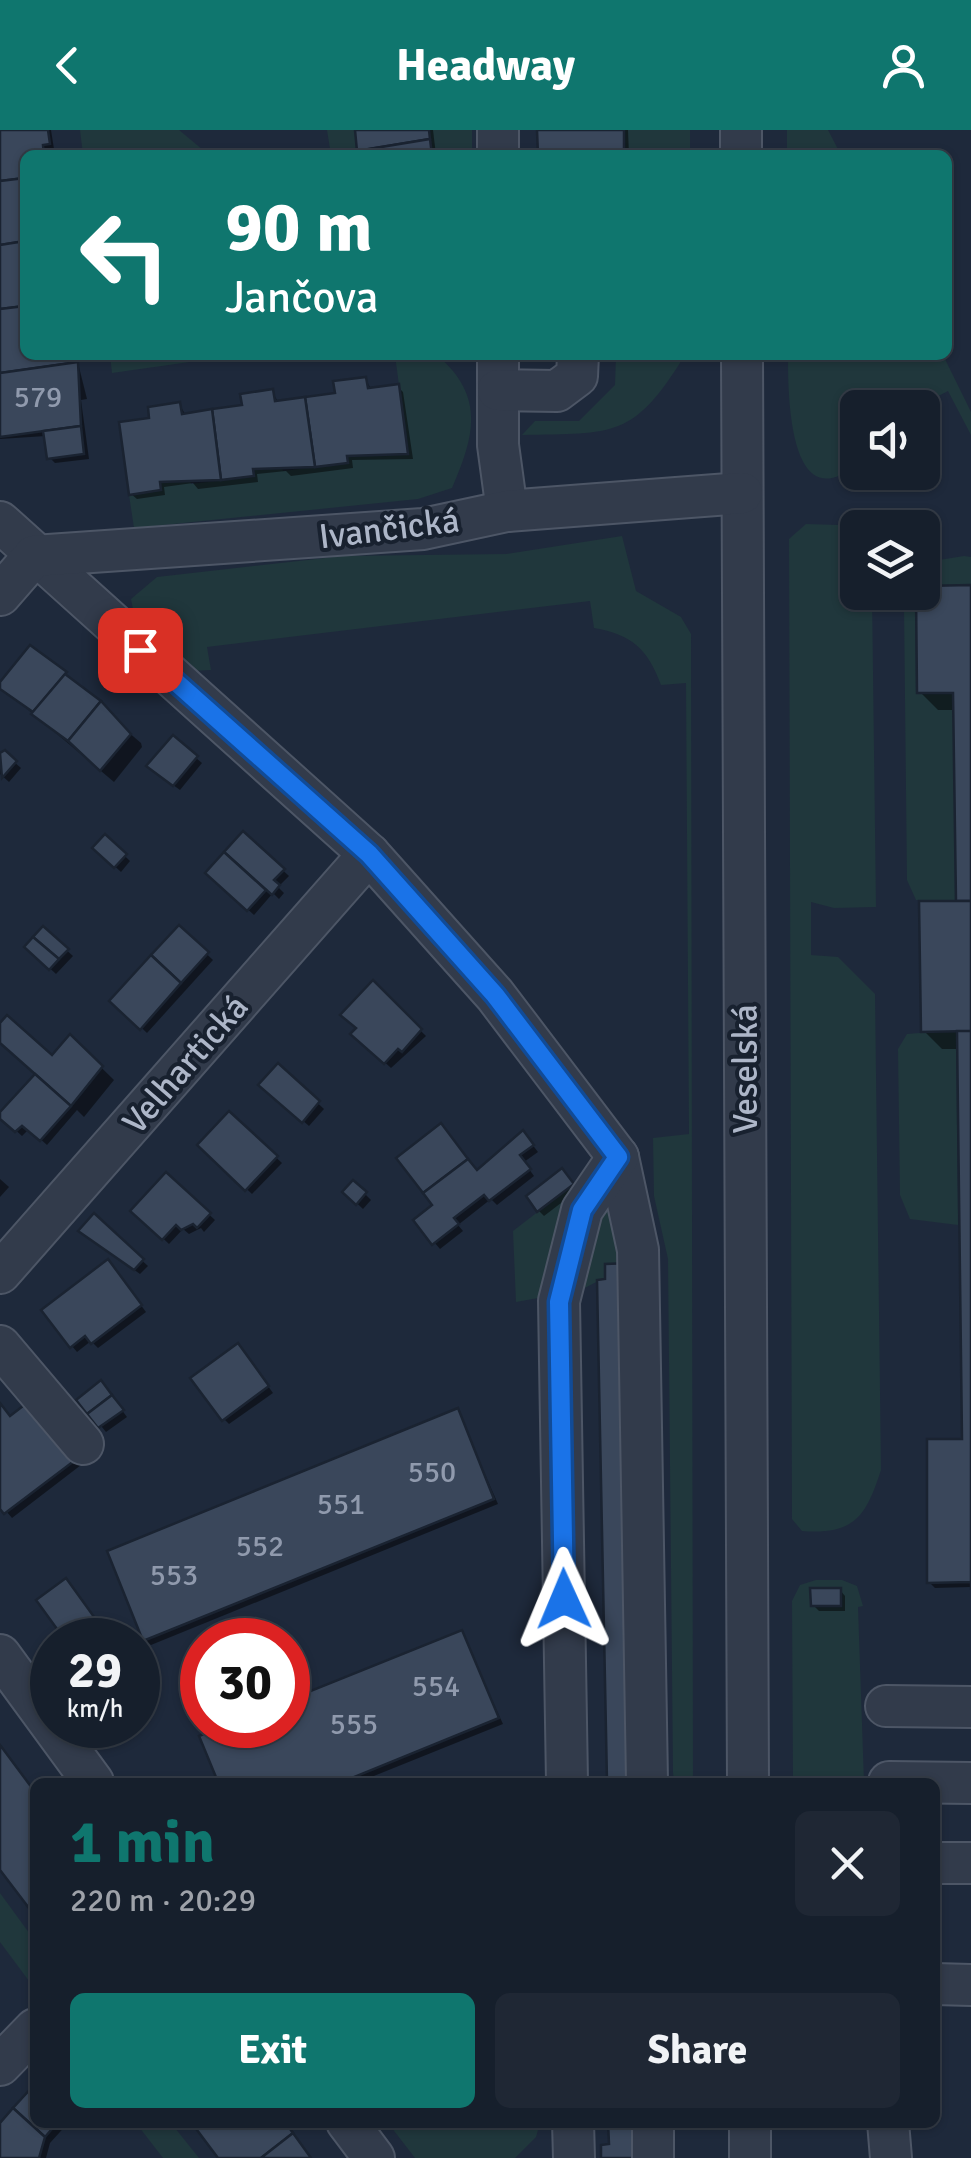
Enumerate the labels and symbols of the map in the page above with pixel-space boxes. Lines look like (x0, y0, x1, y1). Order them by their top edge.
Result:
house number: 579 (14, 379, 62, 416)
street label: Ivančická (316, 499, 462, 558)
pin (98, 608, 183, 693)
street label: Velhartická (113, 986, 257, 1143)
street label: Veselská (724, 1004, 767, 1134)
house number: 550 (408, 1454, 456, 1491)
house number: 551 (317, 1486, 365, 1523)
house number: 552 (236, 1528, 284, 1565)
position arrow (512, 1547, 616, 1651)
house number: 553 (150, 1557, 198, 1594)
speed limit sign: 30 (180, 1618, 310, 1748)
house number: 554 (412, 1668, 460, 1705)
house number: 555 (330, 1706, 378, 1743)

